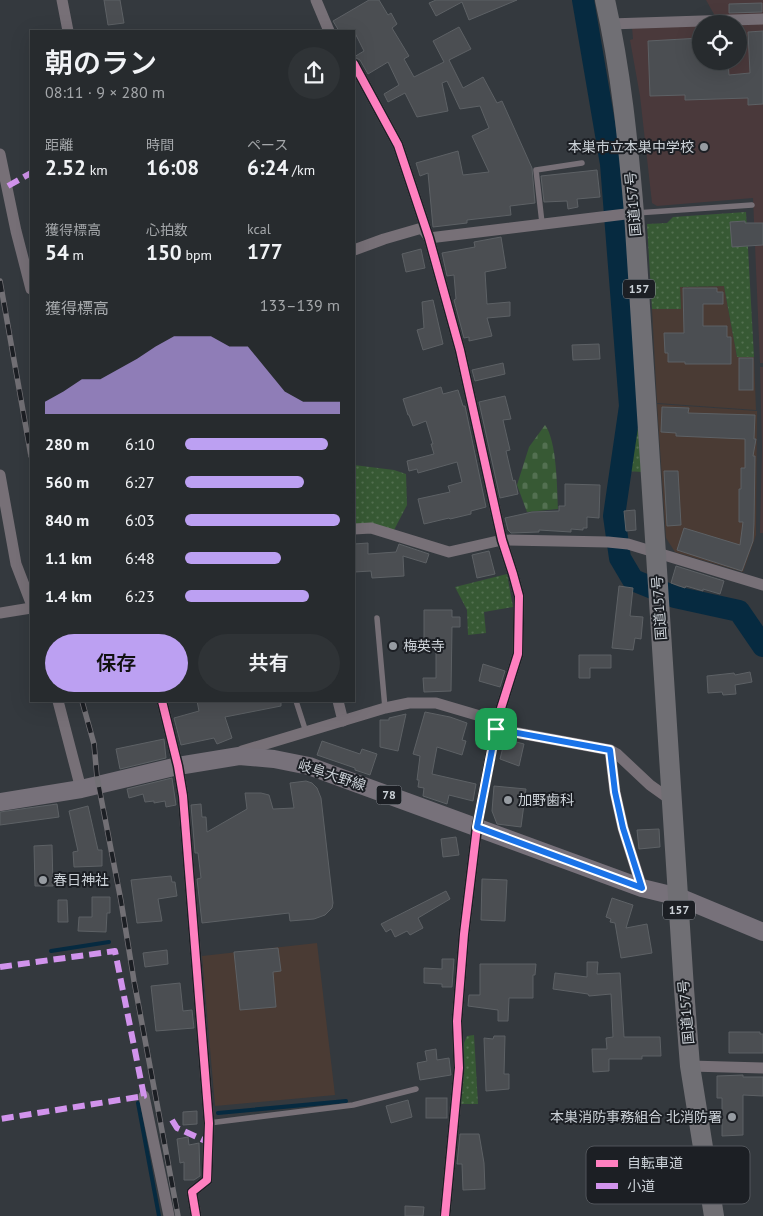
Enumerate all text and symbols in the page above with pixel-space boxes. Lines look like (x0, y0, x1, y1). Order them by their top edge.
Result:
map controls (692, 15, 747, 70)
button: locate (692, 15, 747, 70)
text: 朝のラン (45, 44, 157, 81)
button: share (288, 47, 340, 99)
text: 08:11 · 9 × 280 m (45, 82, 165, 102)
text: 距離 (45, 136, 73, 154)
text: 時間 (146, 136, 174, 154)
text: ペース (247, 136, 288, 154)
place label: 本巣市立本巣中学校 (568, 138, 694, 156)
marker: 本巣市立本巣中学校 (698, 141, 710, 153)
text: 2.52 (45, 154, 86, 181)
text: 16:08 (146, 154, 199, 181)
text: 6:24 (247, 154, 288, 181)
text: km (86, 161, 108, 179)
text: /km (288, 161, 315, 179)
street label: 国道157号 (621, 171, 645, 237)
text: kcal (247, 220, 271, 238)
text: 獲得標高 (45, 221, 101, 239)
text: 心拍数 (146, 221, 188, 239)
text: 177 (247, 238, 283, 265)
text: 54 (45, 239, 69, 266)
text: 150 (146, 239, 182, 266)
text: m (69, 246, 84, 264)
text: bpm (182, 246, 212, 264)
road number: 157 (623, 280, 655, 298)
text: 133–139 m (260, 295, 340, 315)
text: 獲得標高 (45, 298, 109, 318)
text: 280 m (45, 434, 89, 454)
text: 6:10 (125, 434, 155, 454)
text: 560 m (45, 472, 89, 492)
text: 6:27 (125, 472, 155, 492)
text: 840 m (45, 510, 89, 530)
text: 6:03 (125, 510, 155, 530)
text: 1.1 km (45, 548, 92, 568)
text: 6:48 (125, 548, 155, 568)
street label: 国道157号 (648, 575, 670, 641)
text: 1.4 km (45, 586, 92, 606)
text: 6:23 (125, 586, 155, 606)
button: 保存 (45, 634, 188, 692)
button: 共有 (198, 634, 340, 692)
place label: 梅英寺 (403, 637, 445, 655)
marker: 梅英寺 (387, 640, 399, 652)
pin (475, 708, 517, 750)
icon: arrive (482, 715, 510, 743)
street label: 岐阜大野線 (296, 756, 368, 794)
road number: 78 (376, 786, 402, 804)
place label: 加野歯科 (518, 791, 574, 809)
marker: 加野歯科 (502, 794, 514, 806)
place label: 春日神社 (53, 871, 109, 889)
marker: 春日神社 (37, 874, 49, 886)
road number: 157 (663, 900, 695, 920)
street label: 国道157号 (674, 979, 698, 1045)
place label: 本巣消防事務組合 北消防署 (550, 1108, 722, 1126)
marker: 本巣消防事務組合 北消防署 (726, 1111, 738, 1123)
legend (586, 1146, 750, 1204)
text: 自転車道 (627, 1154, 683, 1172)
text: 小道 (627, 1177, 655, 1195)

